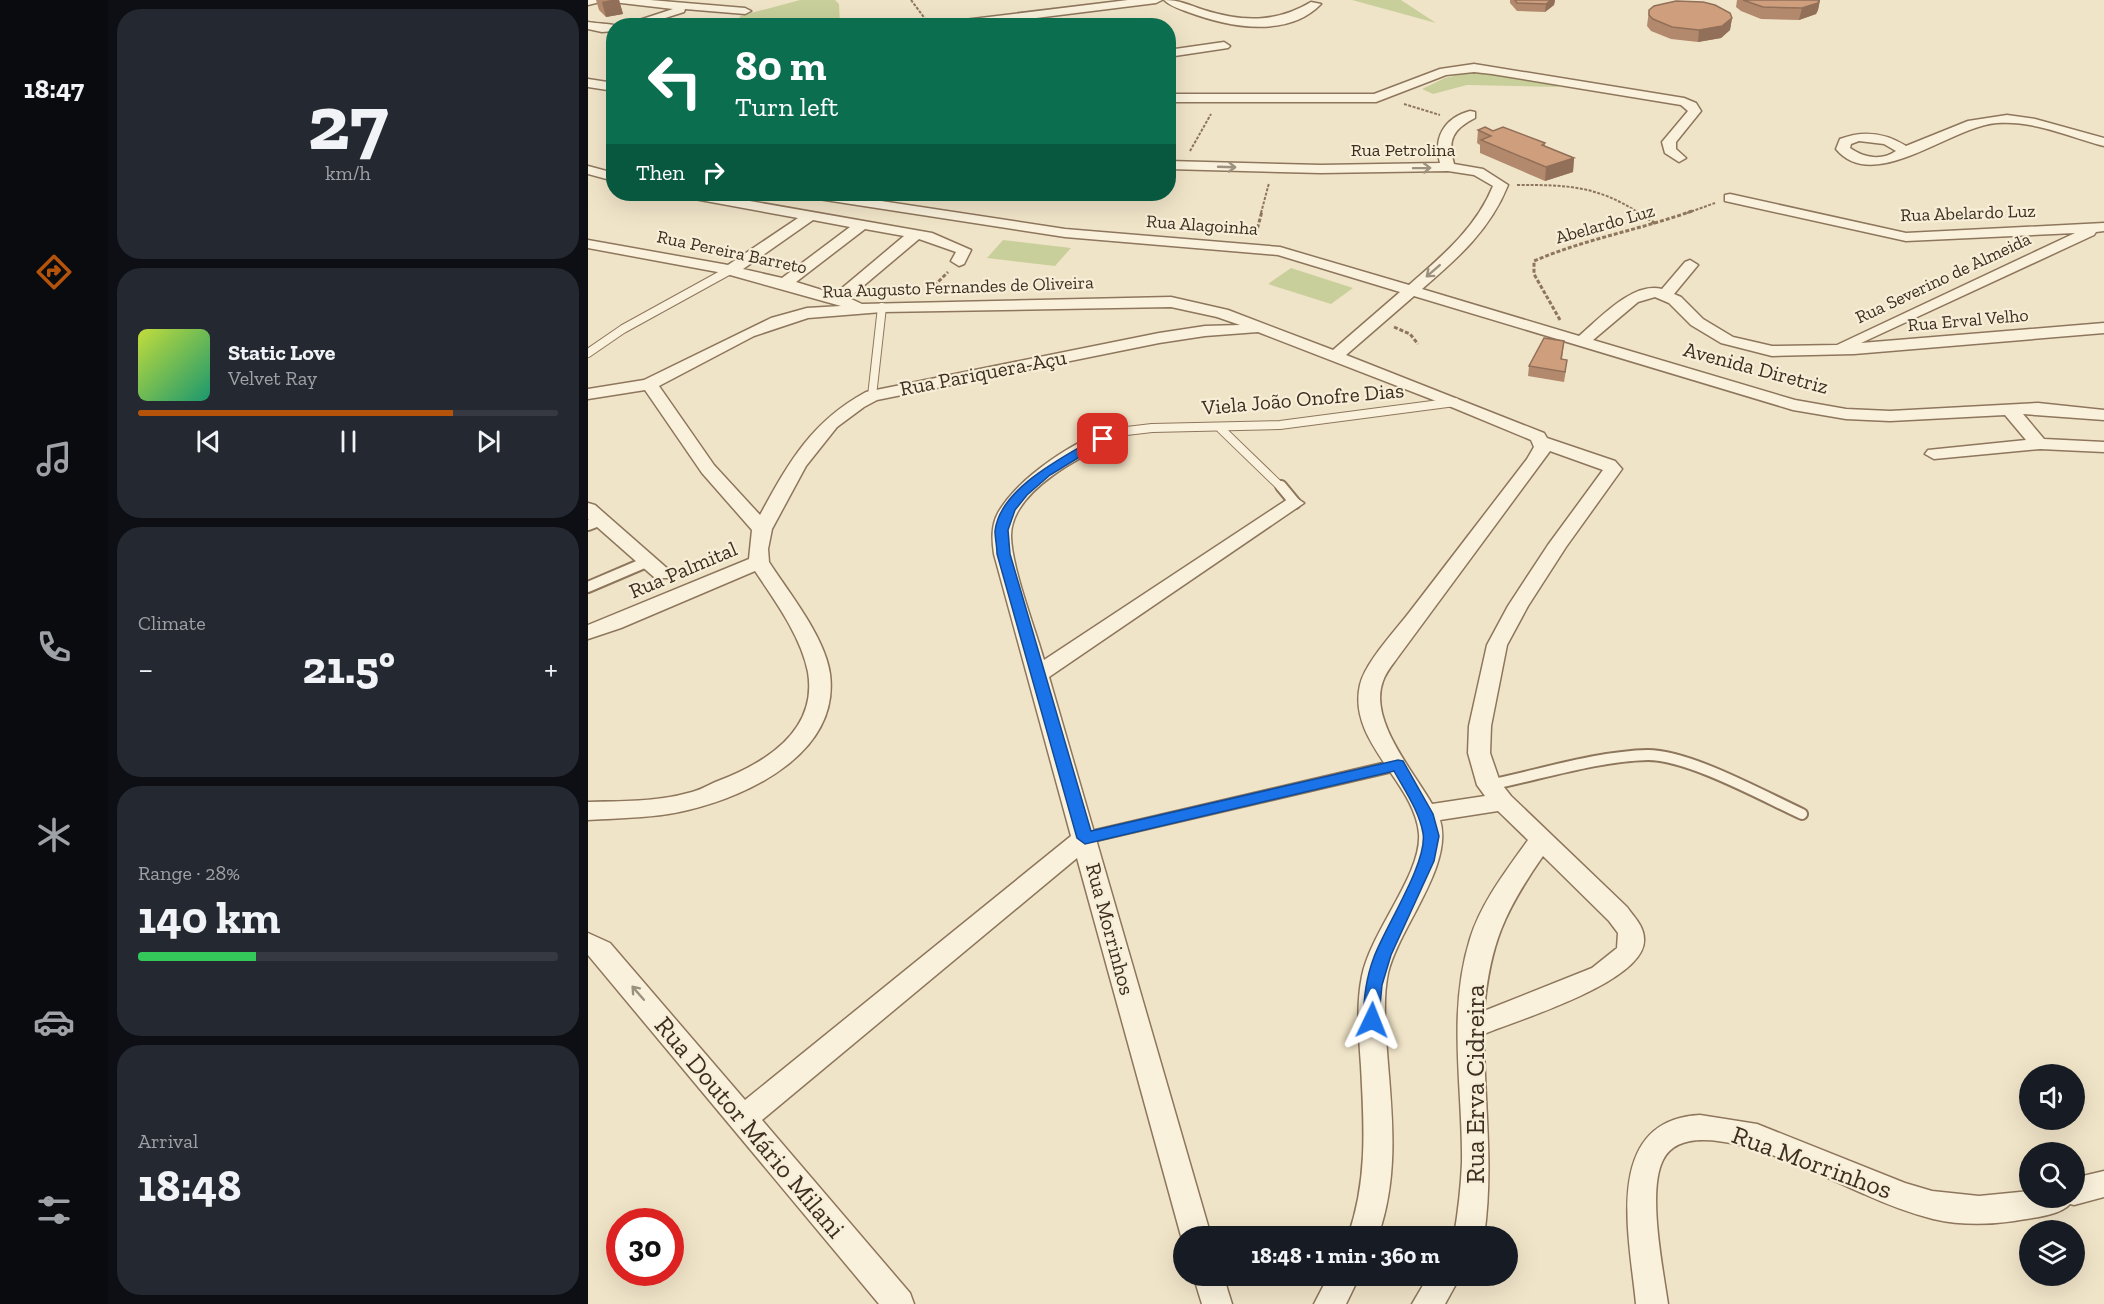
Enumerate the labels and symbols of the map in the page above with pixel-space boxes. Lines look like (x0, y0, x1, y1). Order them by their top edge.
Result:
street label: Rua Petrolina (1351, 139, 1456, 161)
one-way arrow (1216, 162, 1236, 173)
one-way arrow (1411, 162, 1431, 173)
street label: Abelardo Luz (1553, 199, 1657, 249)
street label: Rua Abelardo Luz (1900, 200, 2036, 226)
street label: Rua Alagoinha (1145, 210, 1259, 240)
street label: Rua Pereira Barreto (655, 225, 809, 279)
street label: Rua Severino de Almeida (1852, 227, 2035, 328)
one-way arrow (1426, 264, 1441, 278)
street label: Rua Augusto Fernandes de Oliveira (822, 271, 1094, 303)
street label: Rua Erval Velho (1907, 304, 2029, 336)
street label: Avenida Diretriz (1681, 336, 1831, 399)
street label: Rua Pariquera-Açu (897, 344, 1069, 401)
street label: Viela João Onofre Dias (1200, 377, 1405, 420)
pin (1077, 413, 1128, 464)
street label: Rua Palmital (625, 535, 741, 603)
street label: Rua Morrinhos (1081, 860, 1140, 998)
street label: Rua Erva Cidreira (1459, 984, 1491, 1184)
one-way arrow (631, 985, 644, 1001)
position arrow (1340, 988, 1404, 1052)
street label: Rua Doutor Mário Milani (648, 1010, 852, 1244)
street label: Rua Morrinhos (1728, 1118, 1896, 1206)
speed limit sign: 30 (606, 1208, 684, 1286)

